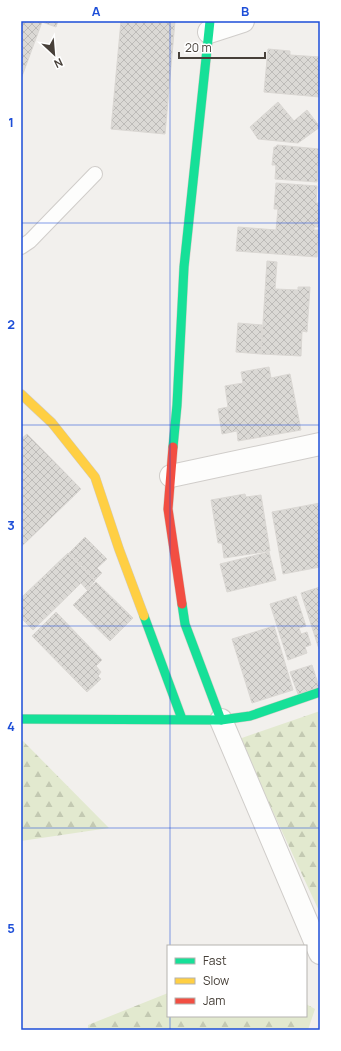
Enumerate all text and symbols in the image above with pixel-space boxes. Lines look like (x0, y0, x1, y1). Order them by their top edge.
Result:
text: A (92, 2, 101, 20)
text: B (241, 2, 249, 20)
north arrow (34, 34, 74, 74)
scale bar (179, 34, 265, 60)
text: 20 m (185, 39, 212, 56)
text: N (52, 55, 65, 72)
text: 1 (8, 113, 14, 131)
text: 2 (7, 315, 15, 333)
text: 3 (7, 516, 15, 534)
text: 4 (7, 717, 15, 735)
text: 5 (7, 919, 15, 937)
legend (167, 945, 307, 1017)
text: Fast (203, 952, 227, 969)
text: Slow (203, 972, 229, 989)
text: Jam (203, 992, 225, 1009)

